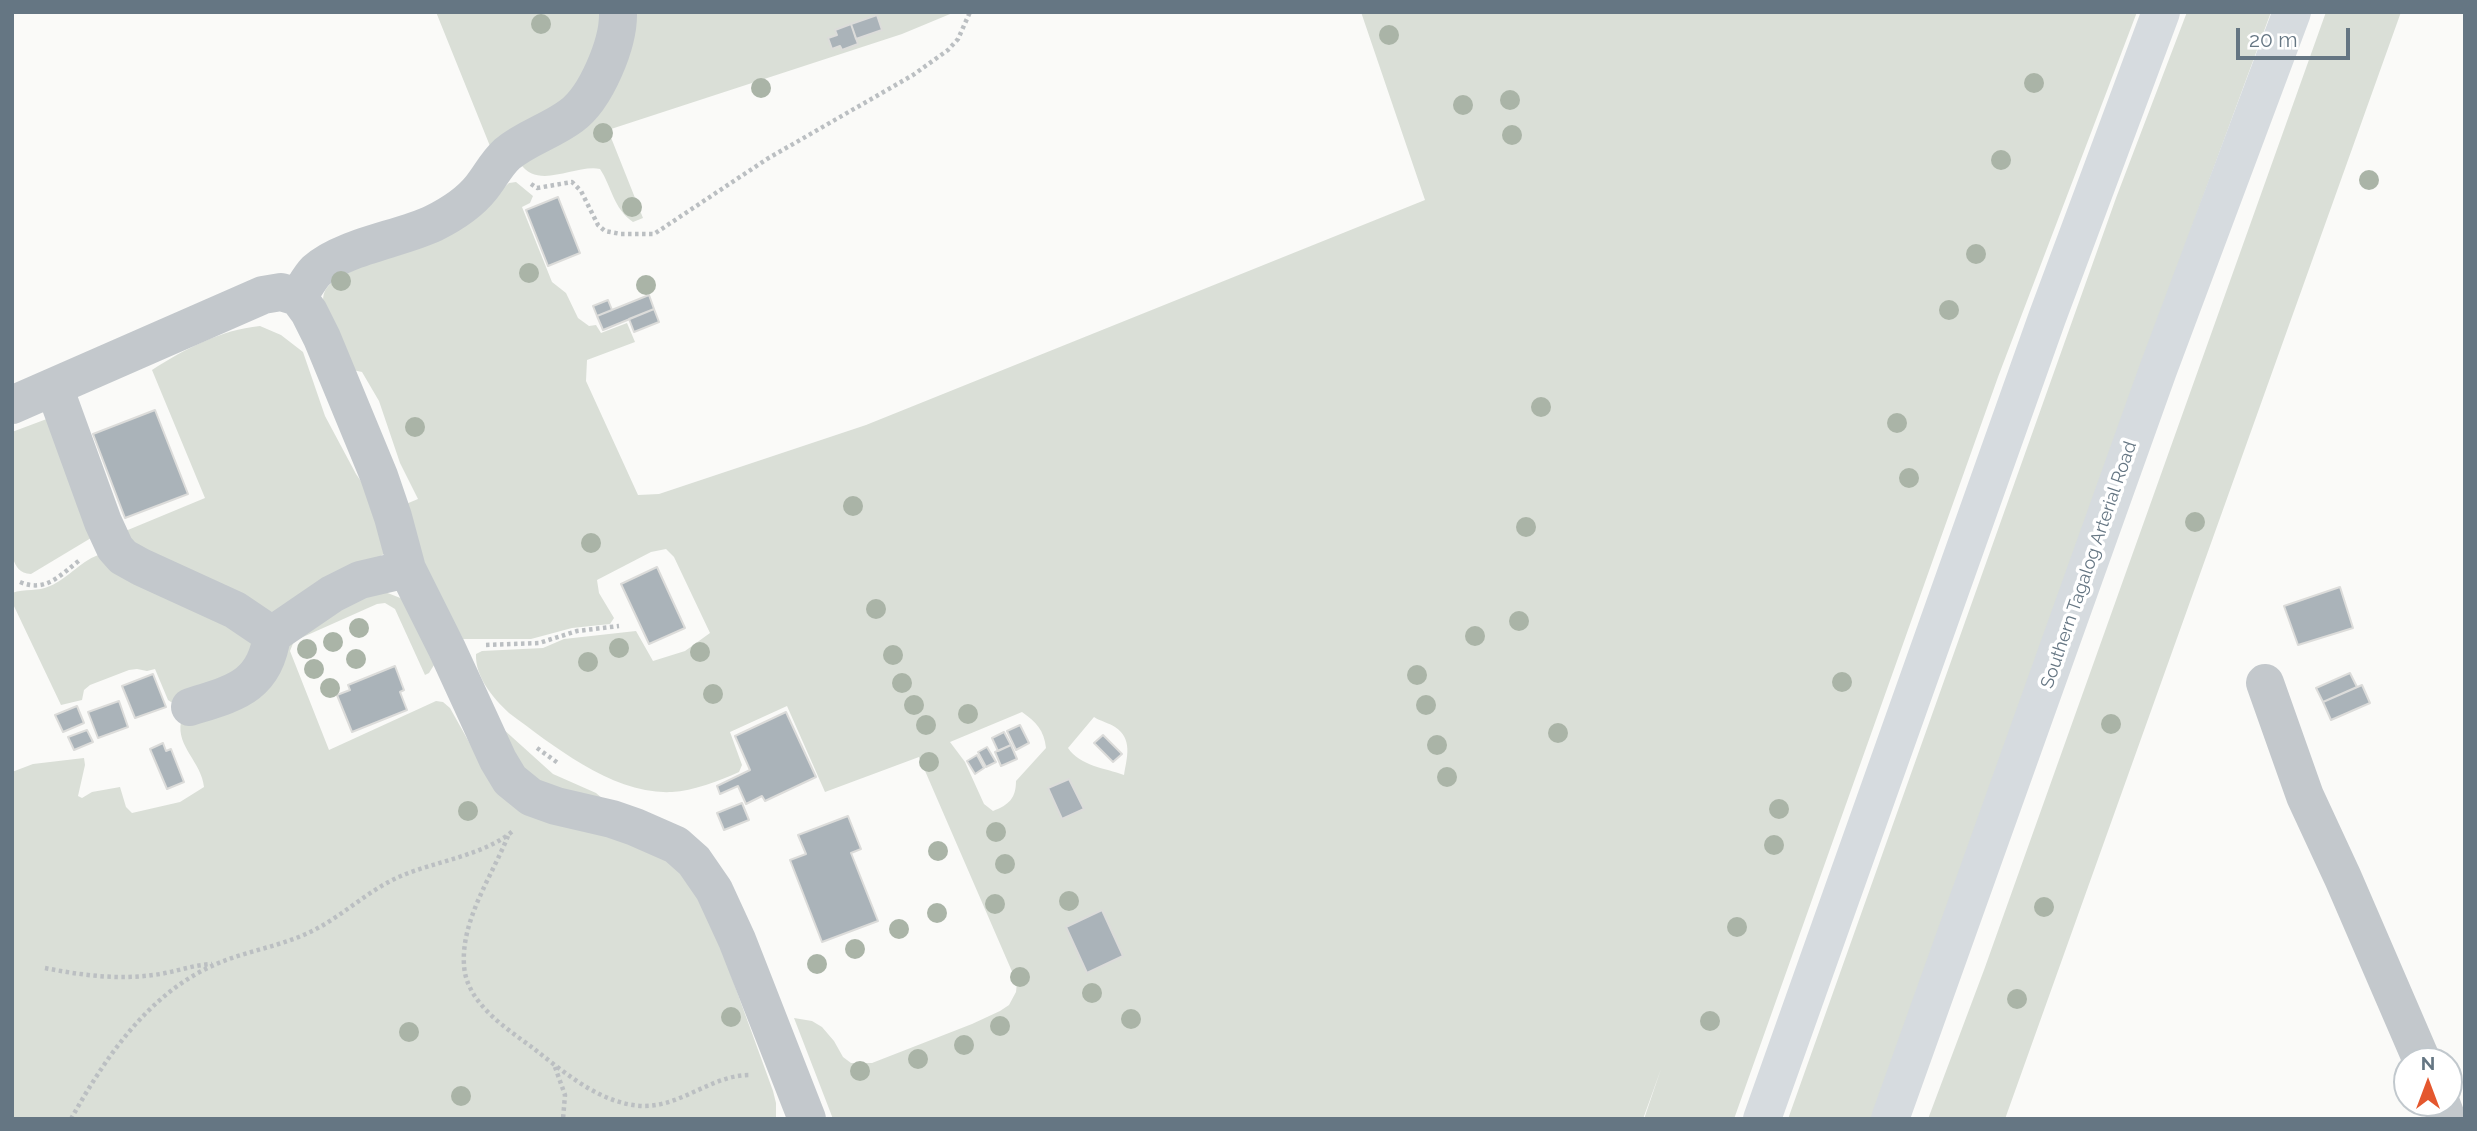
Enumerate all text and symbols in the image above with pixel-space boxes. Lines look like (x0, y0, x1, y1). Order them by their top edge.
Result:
scale bar (2239, 14, 2353, 58)
text: 20 m (2249, 27, 2297, 52)
street label: Southern Tagalog Arterial Road (2037, 439, 2141, 691)
north arrow (2393, 1047, 2463, 1117)
text: N (2421, 1052, 2435, 1074)

